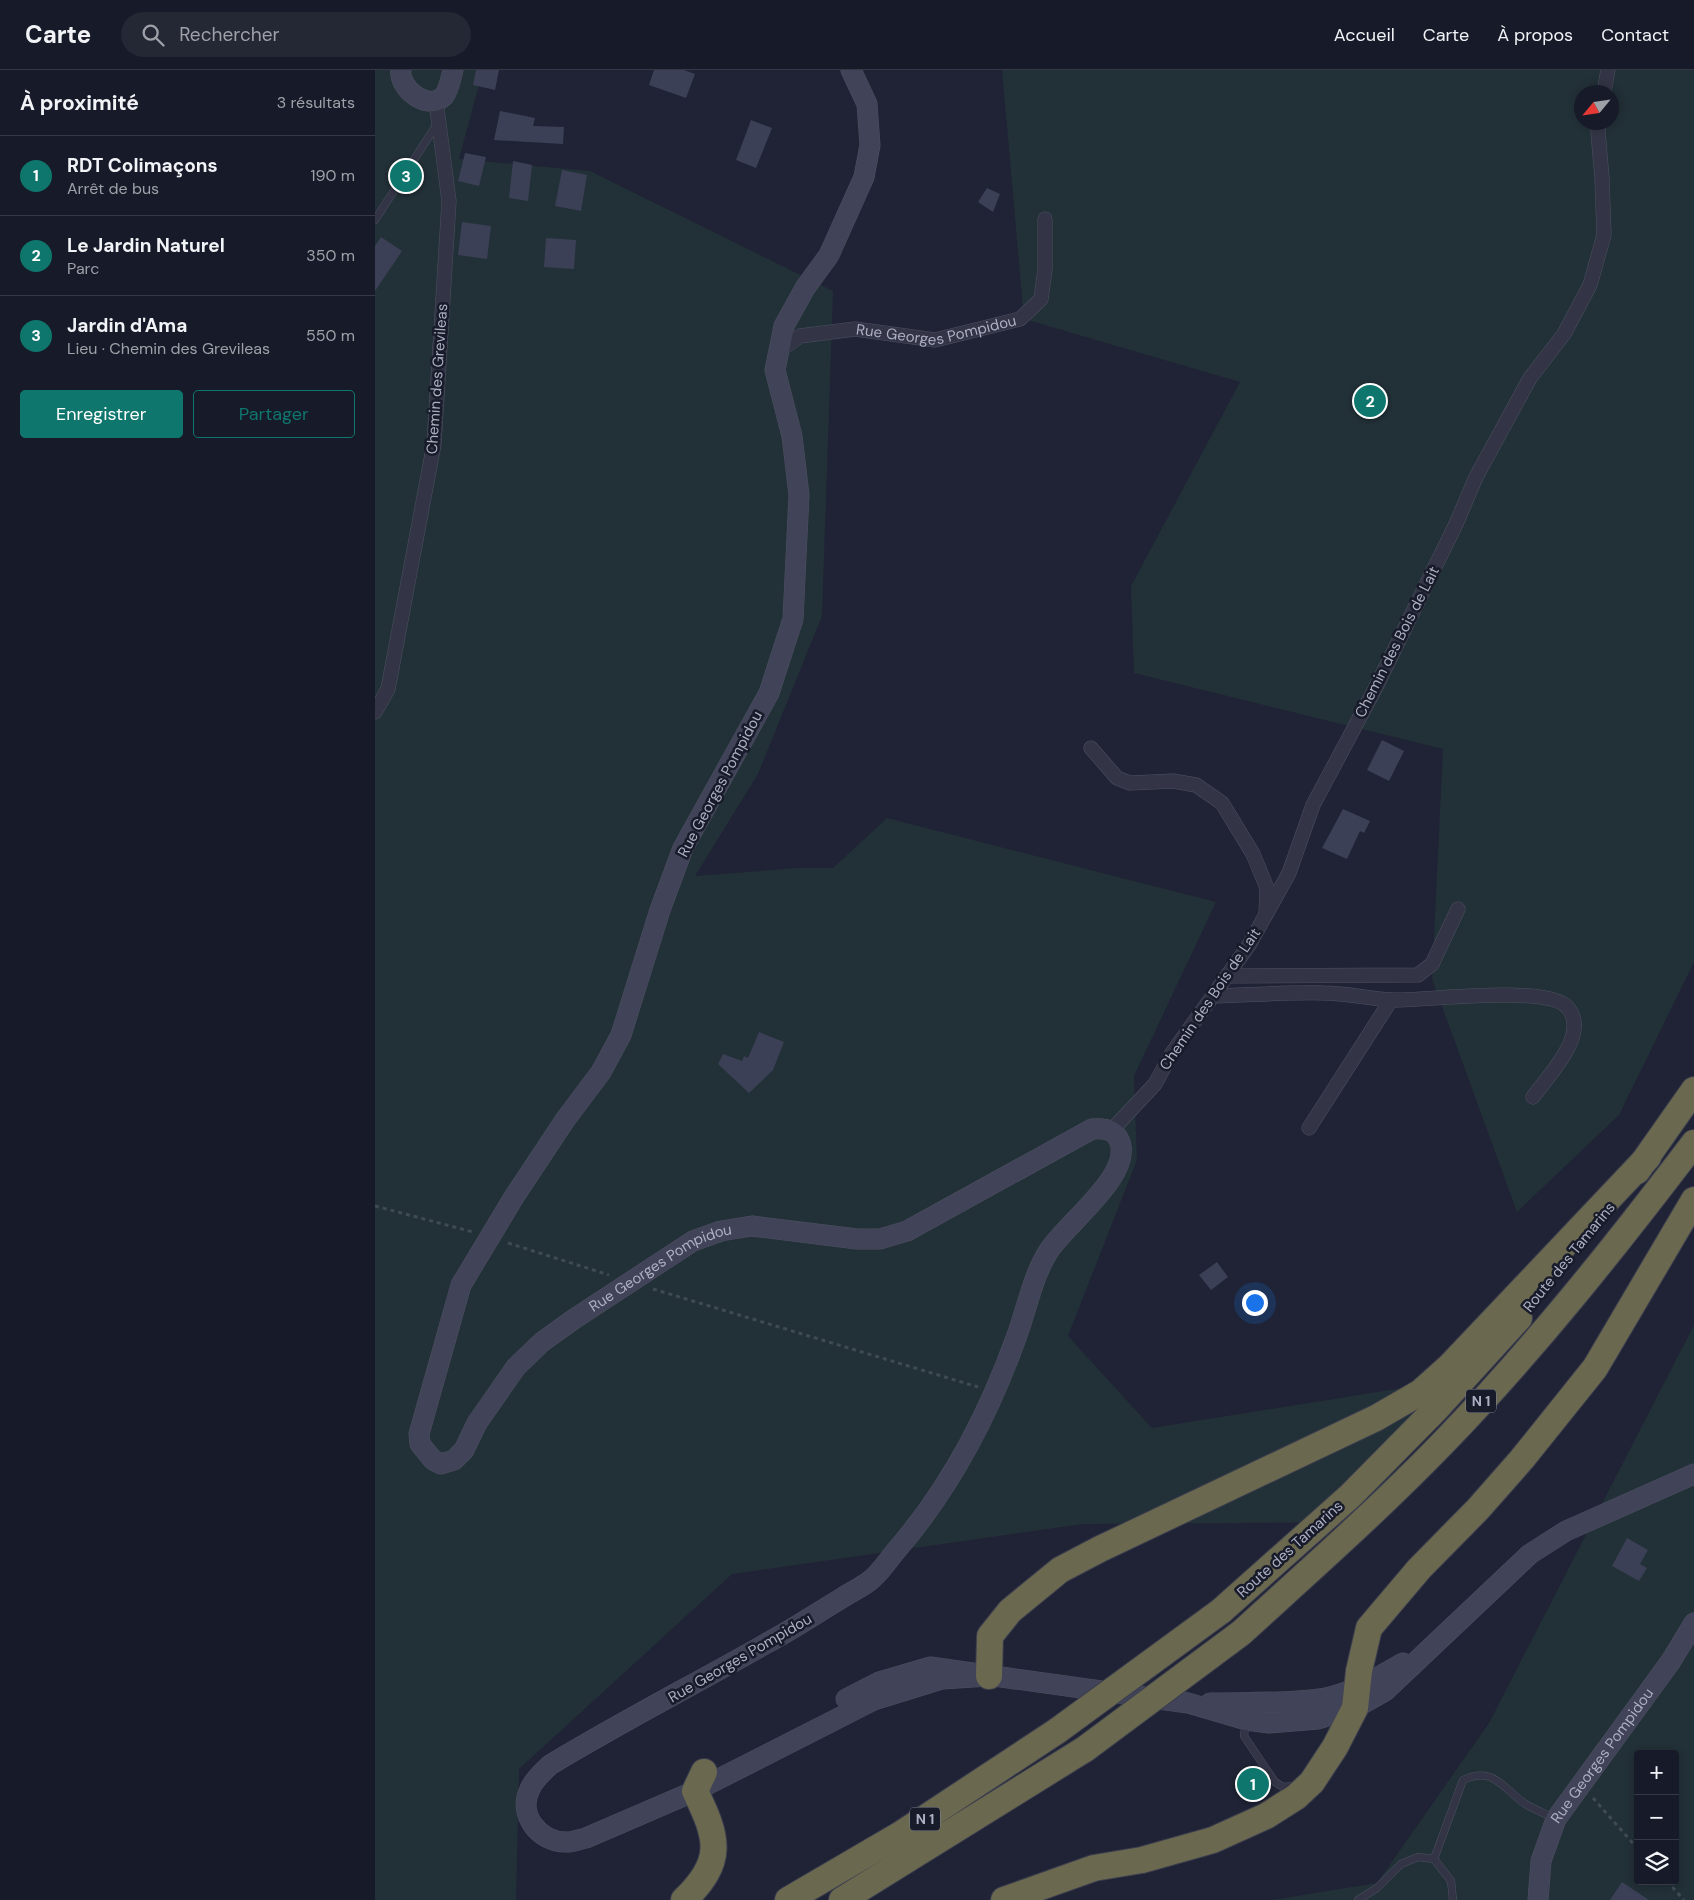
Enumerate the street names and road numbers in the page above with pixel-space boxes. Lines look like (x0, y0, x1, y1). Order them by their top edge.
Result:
street label: Chemin des Grevileas (422, 303, 452, 455)
street label: Rue Georges Pompidou (855, 310, 1018, 350)
street label: Chemin des Bois de Lait (1350, 563, 1444, 721)
street label: Rue Georges Pompidou (673, 707, 767, 861)
street label: Chemin des Bois de Lait (1155, 924, 1265, 1074)
street label: Route des Tamarins (1518, 1198, 1620, 1316)
street label: Rue Georges Pompidou (585, 1219, 733, 1316)
road number: N 1 (1466, 1390, 1496, 1412)
street label: Route des Tamarins (1233, 1496, 1347, 1602)
street label: Rue Georges Pompidou (665, 1609, 815, 1707)
street label: Rue Georges Pompidou (1546, 1684, 1658, 1827)
road number: N 1 (910, 1808, 940, 1830)

